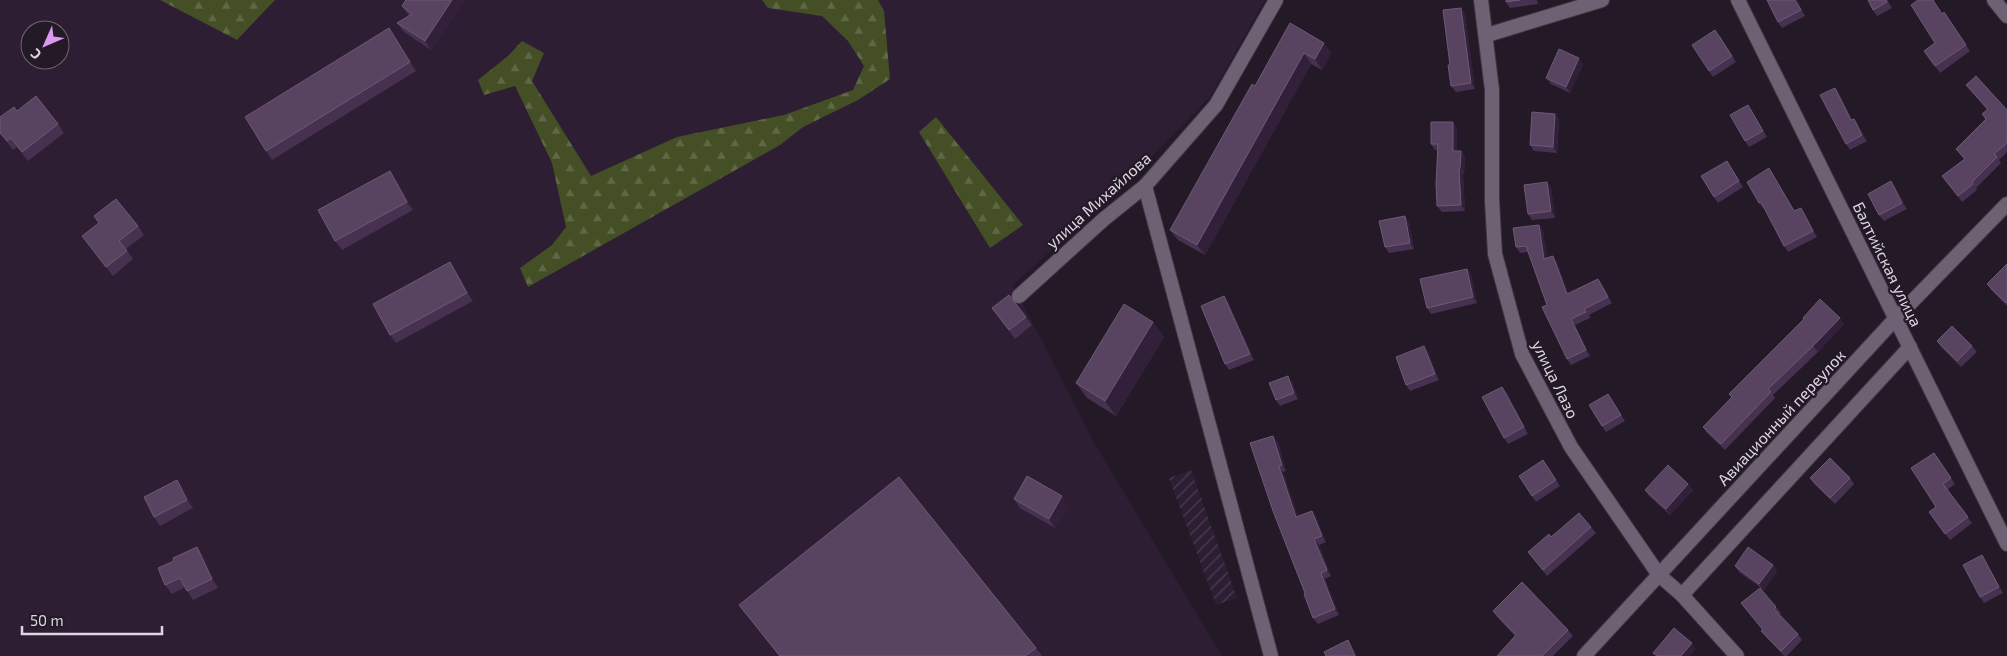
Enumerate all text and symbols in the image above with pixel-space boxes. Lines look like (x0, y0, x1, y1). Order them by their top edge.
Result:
north arrow (20, 20, 70, 70)
text: С (27, 46, 44, 63)
street label: улица Михайлова (1042, 148, 1155, 253)
street label: Балтийская улица (1849, 199, 1926, 330)
street label: улица Лазо (1528, 337, 1583, 422)
street label: Авиационный переулок (1713, 345, 1850, 489)
scale bar (22, 604, 162, 636)
text: 50 m (30, 611, 64, 629)

